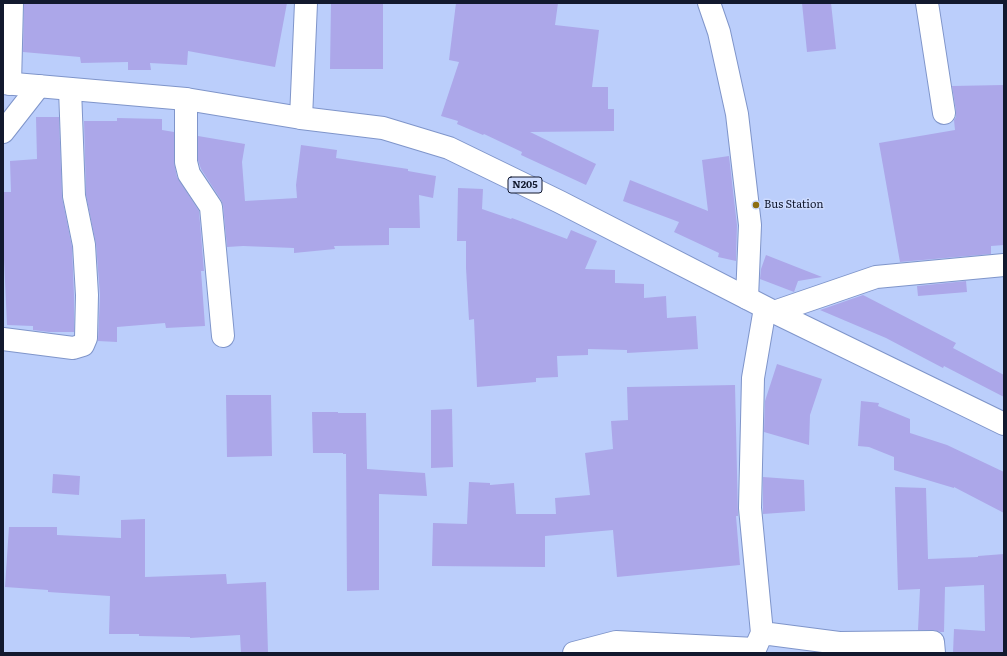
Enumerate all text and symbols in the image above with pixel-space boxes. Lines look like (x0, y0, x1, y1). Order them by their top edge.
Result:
road number: N205 (508, 177, 542, 193)
place label: Bus Station (764, 198, 824, 212)
marker: Bus Station (751, 200, 761, 210)

